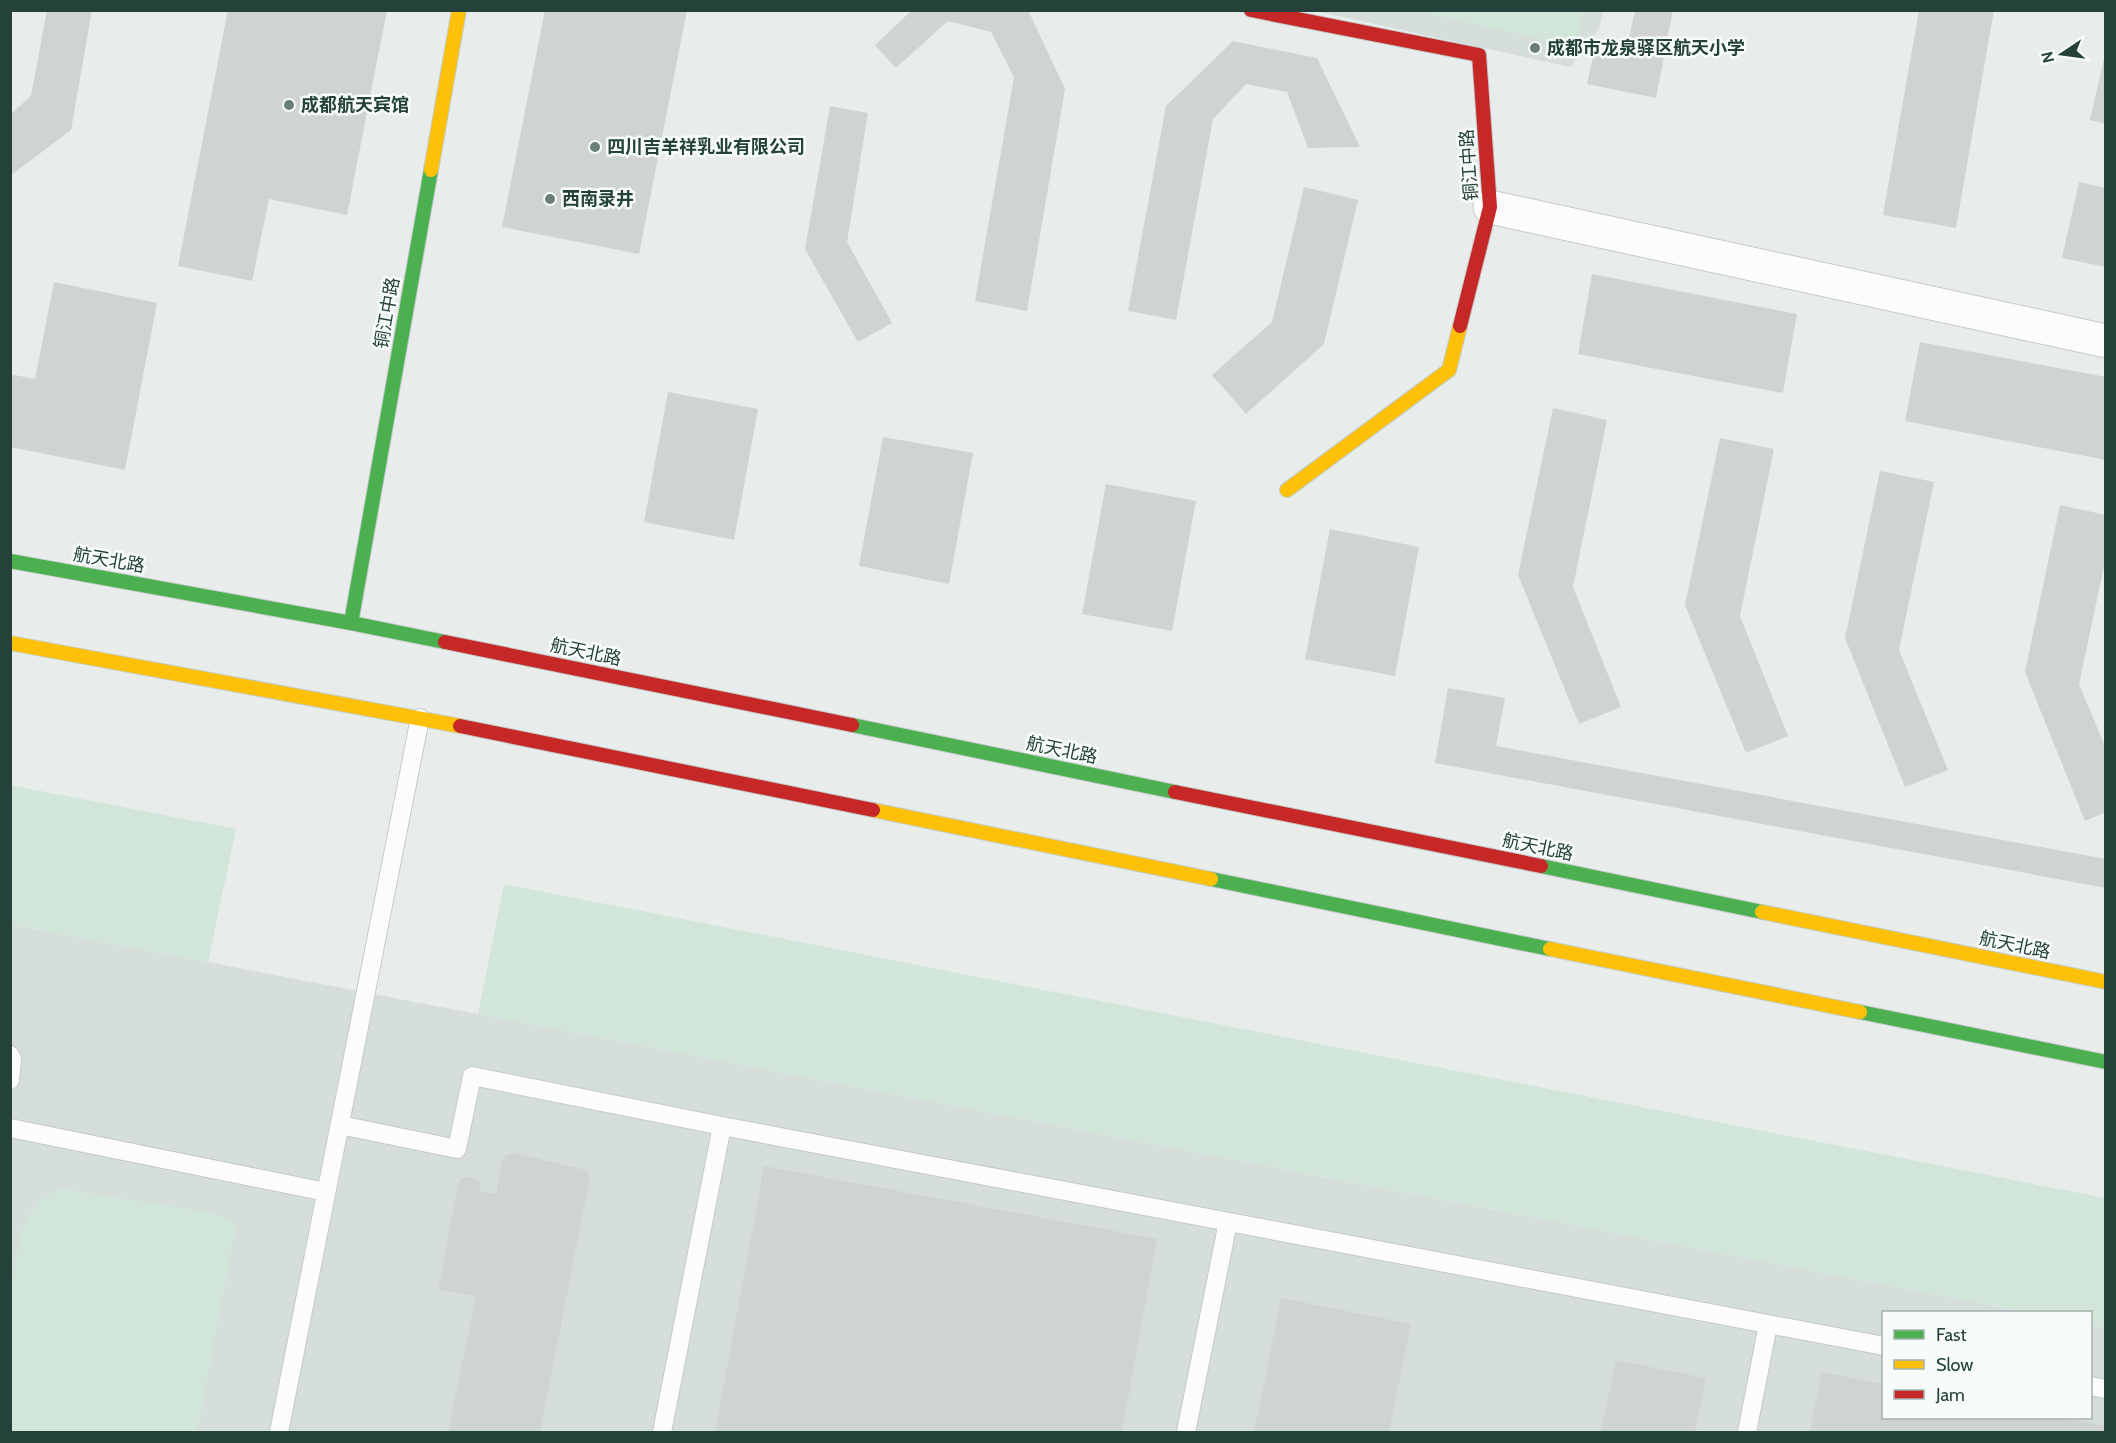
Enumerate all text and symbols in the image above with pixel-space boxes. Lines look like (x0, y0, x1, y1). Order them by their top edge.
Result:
north arrow (2032, 24, 2092, 84)
place label: 成都市龙泉驿区航天小学 (1547, 37, 1745, 59)
marker: 成都市龙泉驿区航天小学 (1528, 41, 1542, 55)
text: N (2037, 50, 2058, 65)
place label: 成都航天宾馆 (301, 94, 409, 116)
marker: 成都航天宾馆 (282, 98, 296, 112)
street label: 铜江中路 (1456, 128, 1482, 202)
place label: 四川吉羊祥乳业有限公司 (607, 136, 805, 158)
marker: 四川吉羊祥乳业有限公司 (588, 140, 602, 154)
place label: 西南录井 (562, 188, 634, 210)
marker: 西南录井 (543, 192, 557, 206)
street label: 铜江中路 (370, 276, 404, 350)
street label: 航天北路 (72, 543, 146, 577)
street label: 航天北路 (548, 634, 624, 670)
street label: 航天北路 (1024, 732, 1100, 768)
street label: 航天北路 (1500, 829, 1576, 865)
street label: 航天北路 (1977, 927, 2053, 963)
legend (1882, 1311, 2092, 1419)
text: Fast (1936, 1324, 1967, 1346)
text: Slow (1936, 1354, 1973, 1376)
text: Jam (1935, 1384, 1965, 1406)

